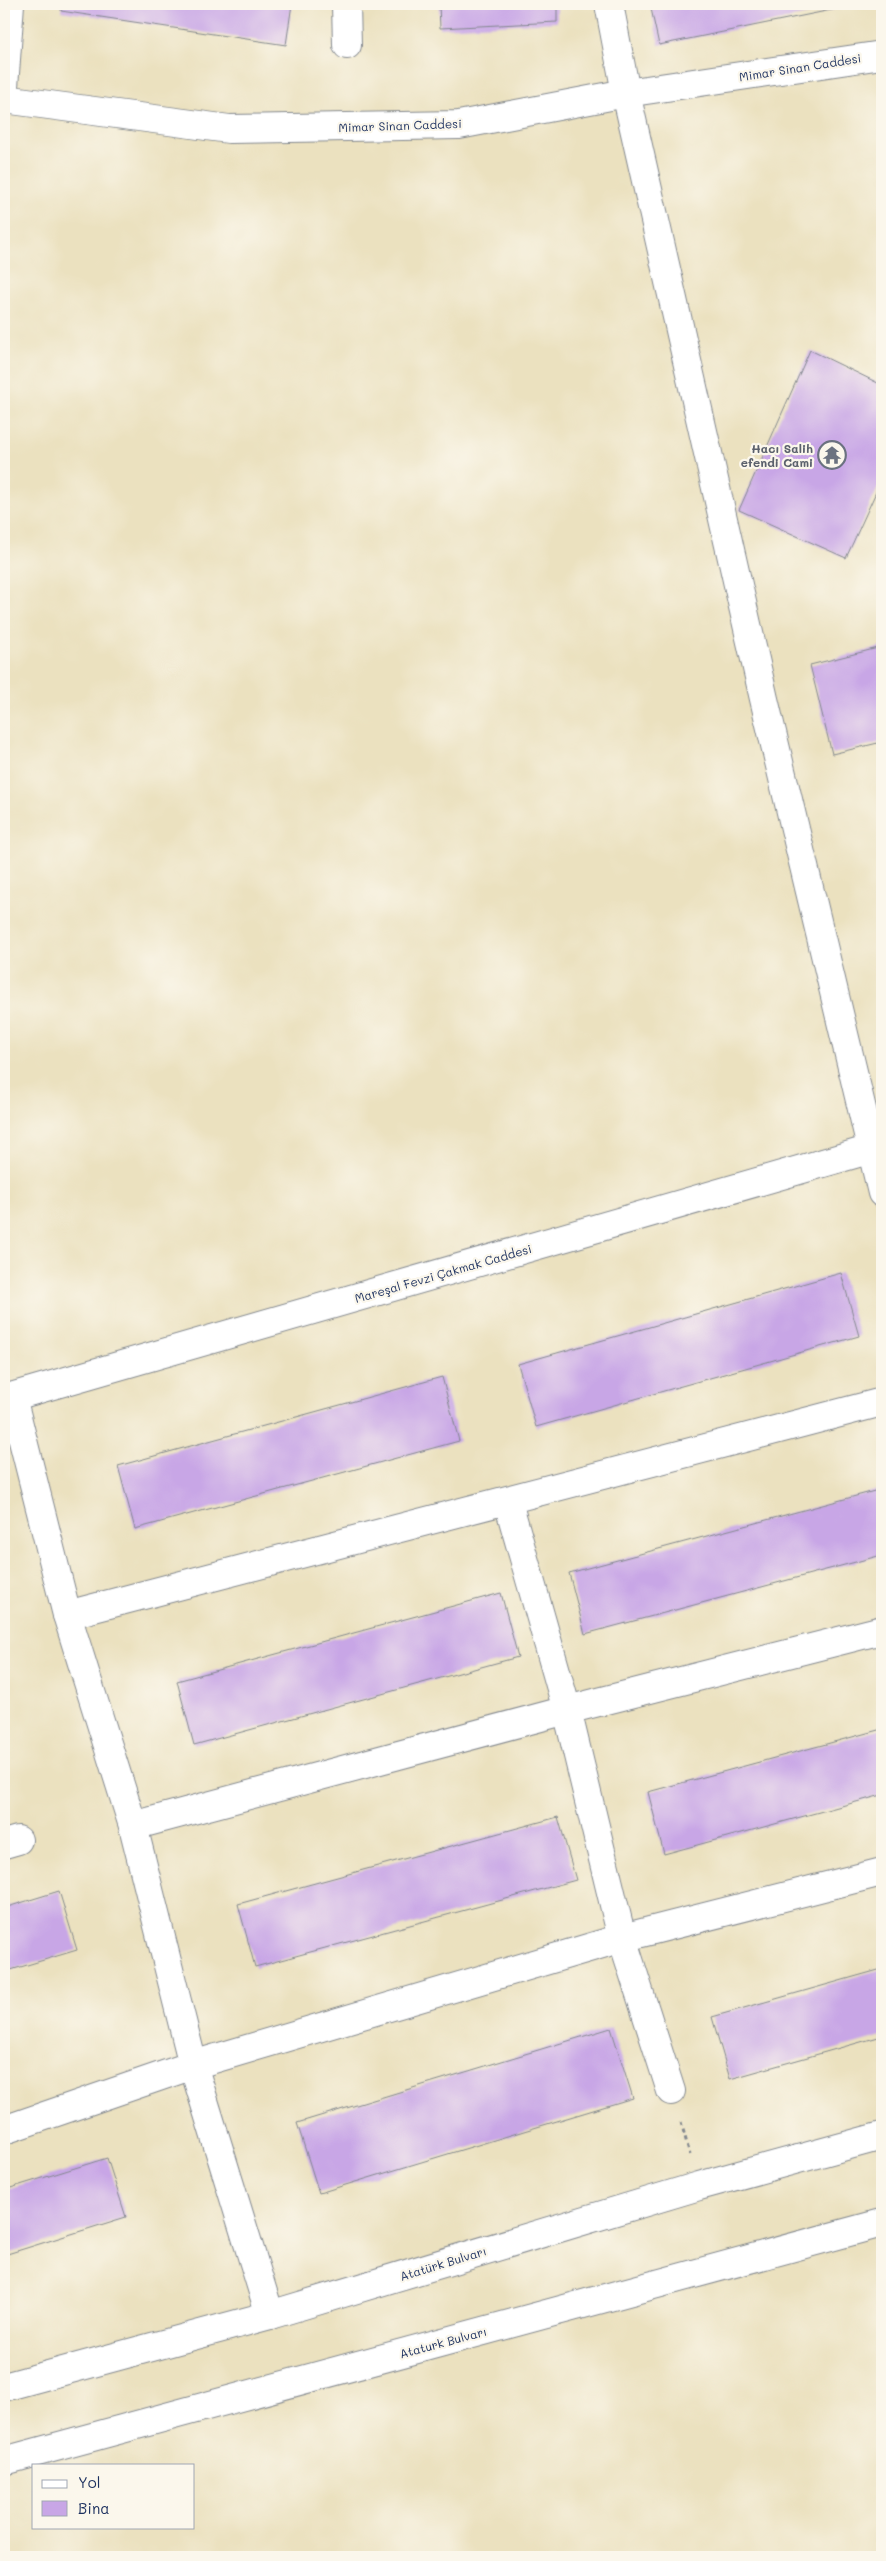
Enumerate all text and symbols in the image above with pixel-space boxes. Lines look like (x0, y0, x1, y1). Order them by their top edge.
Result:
street label: Mimar Sinan Caddesi (738, 49, 862, 85)
street label: Mimar Sinan Caddesi (338, 115, 462, 135)
place label: Hacı Salih efendi Cami (741, 440, 813, 470)
temple icon: Hacı Salih efendi Cami (817, 440, 847, 470)
street label: Mareşal Fevzi Çakmak Caddesi (353, 1240, 533, 1306)
street label: Atatürk Bulvarı (398, 2242, 488, 2284)
street label: Ataturk Bulvarı (398, 2323, 488, 2361)
legend (32, 2464, 195, 2528)
text: Yol (78, 2472, 101, 2492)
text: Bina (78, 2498, 110, 2518)

